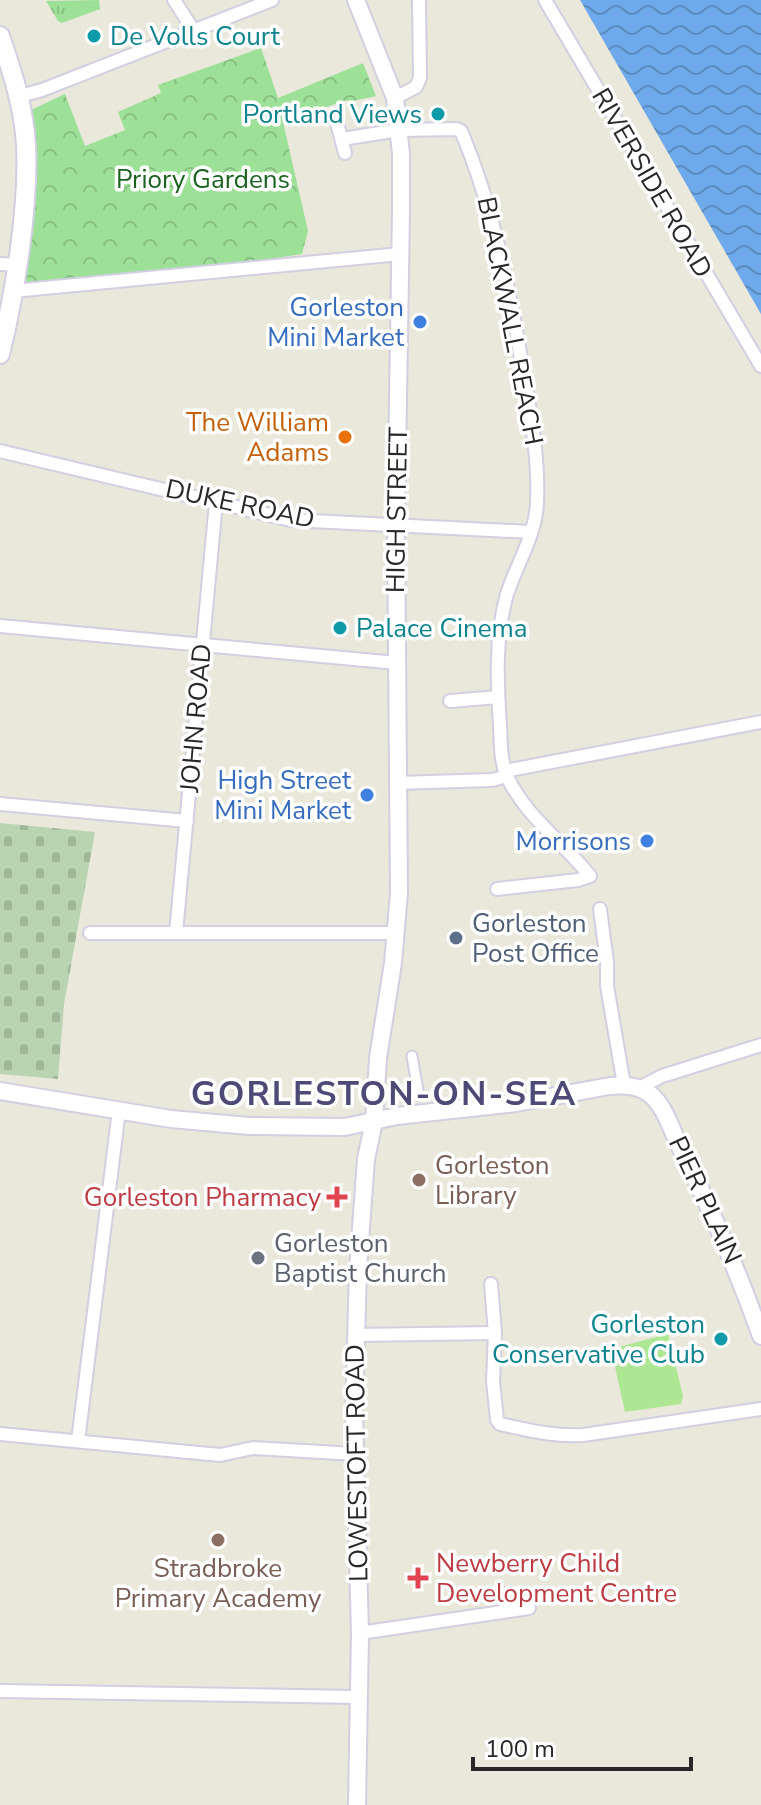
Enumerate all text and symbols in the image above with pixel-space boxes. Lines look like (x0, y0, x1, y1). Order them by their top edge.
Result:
place label: De Volls Court (110, 19, 281, 54)
marker: De Volls Court (85, 27, 103, 45)
street label: RIVERSIDE ROAD (583, 82, 721, 284)
place label: Portland Views (243, 97, 422, 132)
marker: Portland Views (429, 105, 447, 123)
park label: Priory Gardens (116, 162, 290, 197)
street label: BLACKWALL REACH (469, 194, 551, 448)
place label: Gorleston Mini Market (267, 290, 405, 355)
marker: Gorleston Mini Market (411, 313, 429, 331)
place label: The William Adams (186, 405, 329, 470)
street label: HIGH STREET (378, 426, 416, 593)
marker: The William Adams (336, 428, 354, 446)
street label: DUKE ROAD (162, 471, 318, 537)
place label: Palace Cinema (356, 611, 528, 646)
marker: Palace Cinema (331, 619, 349, 637)
street label: JOHN ROAD (172, 642, 220, 795)
place label: High Street Mini Market (214, 763, 352, 828)
marker: High Street Mini Market (358, 786, 376, 804)
place label: Morrisons (515, 824, 631, 859)
marker: Morrisons (638, 832, 656, 850)
place label: Gorleston Post Office (472, 906, 599, 971)
marker: Gorleston Post Office (447, 929, 465, 947)
district label: GORLESTON-ON-SEA (191, 1071, 577, 1117)
street label: PIER PLAIN (660, 1130, 750, 1270)
place label: Gorleston Library (435, 1148, 550, 1213)
marker: Gorleston Library (410, 1171, 428, 1189)
place label: Gorleston Pharmacy (84, 1180, 322, 1215)
marker: Gorleston Pharmacy (328, 1188, 346, 1206)
place label: Gorleston Baptist Church (274, 1226, 446, 1291)
marker: Gorleston Baptist Church (249, 1249, 267, 1267)
place label: Gorleston Conservative Club (492, 1307, 705, 1372)
marker: Gorleston Conservative Club (712, 1330, 730, 1348)
street label: LOWESTOFT ROAD (337, 1344, 377, 1582)
marker: Stradbroke Primary Academy (209, 1531, 227, 1549)
place label: Newberry Child Development Centre (436, 1546, 677, 1611)
place label: Stradbroke Primary Academy (115, 1551, 322, 1616)
marker: Newberry Child Development Centre (407, 1567, 429, 1589)
scale bar (473, 1721, 691, 1771)
text: 100 m (485, 1733, 555, 1765)

